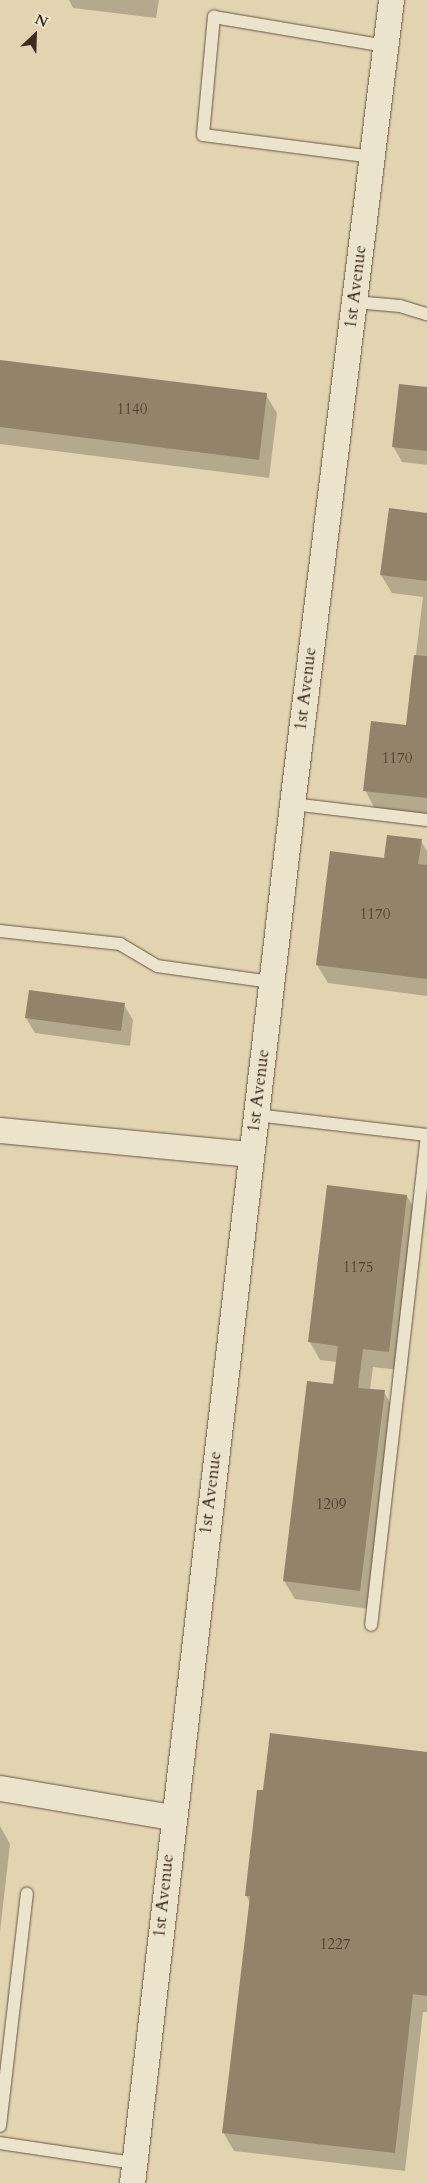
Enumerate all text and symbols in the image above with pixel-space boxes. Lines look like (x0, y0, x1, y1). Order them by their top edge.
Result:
north arrow (10, 10, 60, 60)
text: N (32, 10, 51, 32)
street label: 1st Avenue (340, 244, 372, 330)
house number: 1140 (117, 401, 147, 419)
street label: 1st Avenue (290, 646, 322, 732)
house number: 1170 (382, 750, 412, 768)
house number: 1170 (360, 906, 390, 924)
street label: 1st Avenue (243, 1048, 275, 1134)
house number: 1175 (343, 1259, 373, 1277)
street label: 1st Avenue (195, 1450, 227, 1536)
house number: 1209 (316, 1496, 346, 1514)
street label: 1st Avenue (149, 1853, 179, 1939)
house number: 1227 (320, 1936, 350, 1954)

